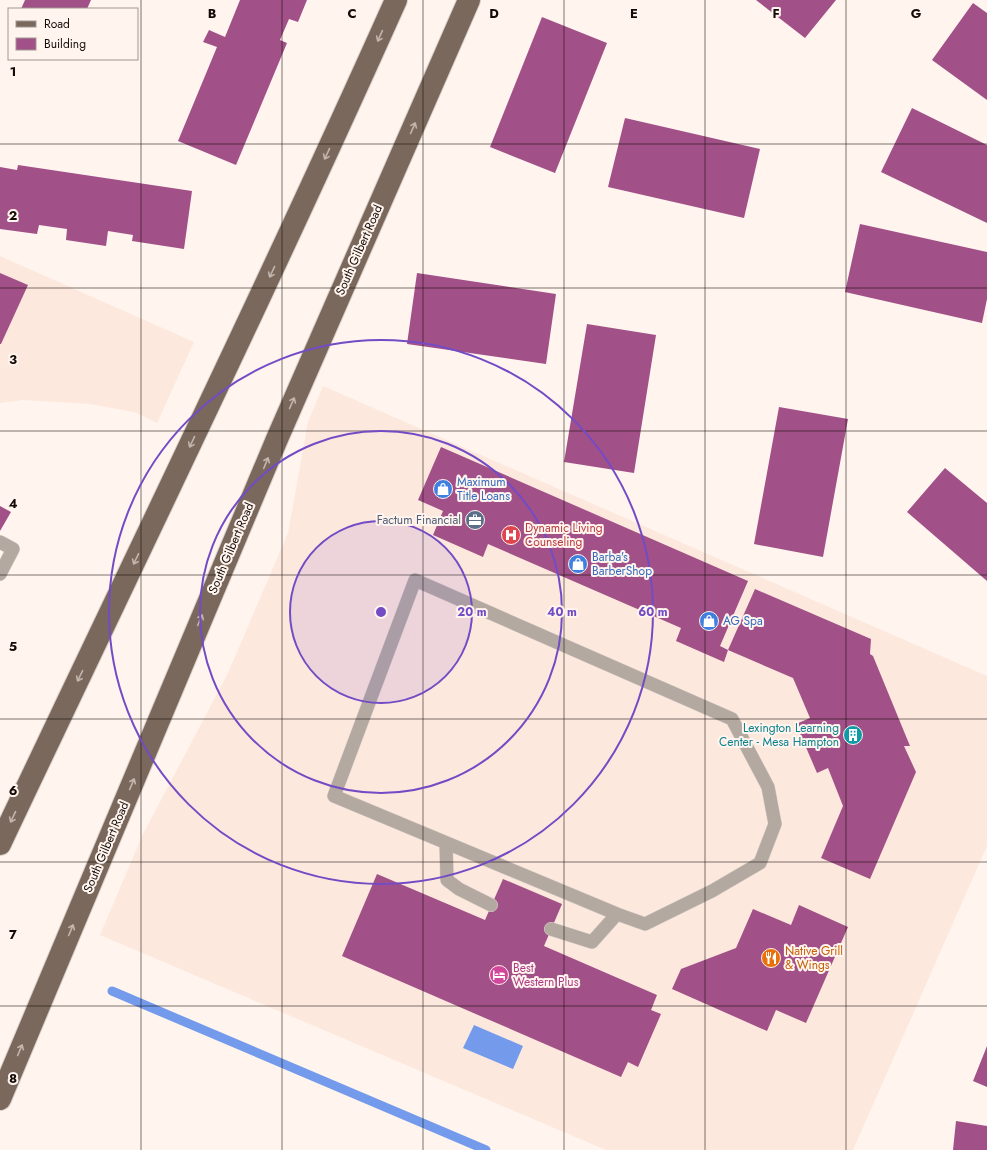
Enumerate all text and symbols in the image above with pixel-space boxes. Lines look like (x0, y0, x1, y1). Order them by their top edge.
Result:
text: B (208, 4, 217, 23)
text: C (347, 4, 357, 23)
text: D (489, 4, 499, 23)
text: E (630, 4, 638, 23)
text: F (772, 4, 780, 23)
text: G (911, 4, 922, 23)
legend (8, 8, 138, 60)
text: Road (44, 15, 70, 33)
one-way arrow (376, 29, 383, 41)
text: Building (44, 35, 86, 53)
text: 1 (10, 62, 16, 81)
one-way arrow (409, 123, 417, 135)
one-way arrow (323, 148, 330, 160)
street label: South Gilbert Road (331, 202, 387, 298)
text: 2 (9, 206, 17, 225)
one-way arrow (268, 266, 275, 278)
text: 3 (9, 350, 17, 369)
one-way arrow (289, 398, 296, 410)
one-way arrow (188, 436, 196, 448)
one-way arrow (263, 457, 271, 469)
place label: Maximum Title Loans (457, 473, 510, 505)
shop icon: Maximum Title Loans (432, 478, 454, 500)
text: 4 (8, 494, 18, 513)
street label: South Gilbert Road (204, 500, 258, 596)
office icon: Factum Financial (464, 509, 486, 531)
place label: Factum Financial (377, 511, 461, 529)
place label: Dynamic Living Counseling (525, 519, 603, 551)
hospital icon: Dynamic Living Counseling (500, 524, 522, 546)
place label: Barba's BarberShop (592, 548, 652, 580)
one-way arrow (132, 553, 139, 565)
shop icon: Barba's BarberShop (567, 553, 589, 575)
text: 20 m (457, 603, 487, 621)
text: 40 m (547, 603, 577, 621)
text: 60 m (638, 603, 668, 621)
centre of rings (374, 605, 388, 619)
shop icon: AG Spa (698, 610, 720, 632)
place label: AG Spa (723, 612, 763, 630)
one-way arrow (197, 614, 205, 626)
text: 5 (9, 637, 17, 656)
one-way arrow (76, 670, 83, 682)
place label: Lexington Learning Center - Mesa Hampton (719, 719, 839, 751)
building icon: Lexington Learning Center - Mesa Hampton (842, 724, 864, 746)
one-way arrow (128, 779, 136, 791)
text: 6 (9, 781, 18, 800)
street label: South Gilbert Road (79, 799, 133, 895)
one-way arrow (9, 811, 16, 823)
one-way arrow (67, 924, 75, 936)
text: 7 (9, 925, 17, 944)
place label: Native Grill & Wings (785, 942, 843, 974)
restaurant icon: Native Grill & Wings (760, 947, 782, 969)
place label: Best Western Plus (513, 959, 579, 991)
hotel icon: Best Western Plus (488, 964, 510, 986)
one-way arrow (17, 1044, 25, 1056)
text: 8 (9, 1069, 17, 1088)

